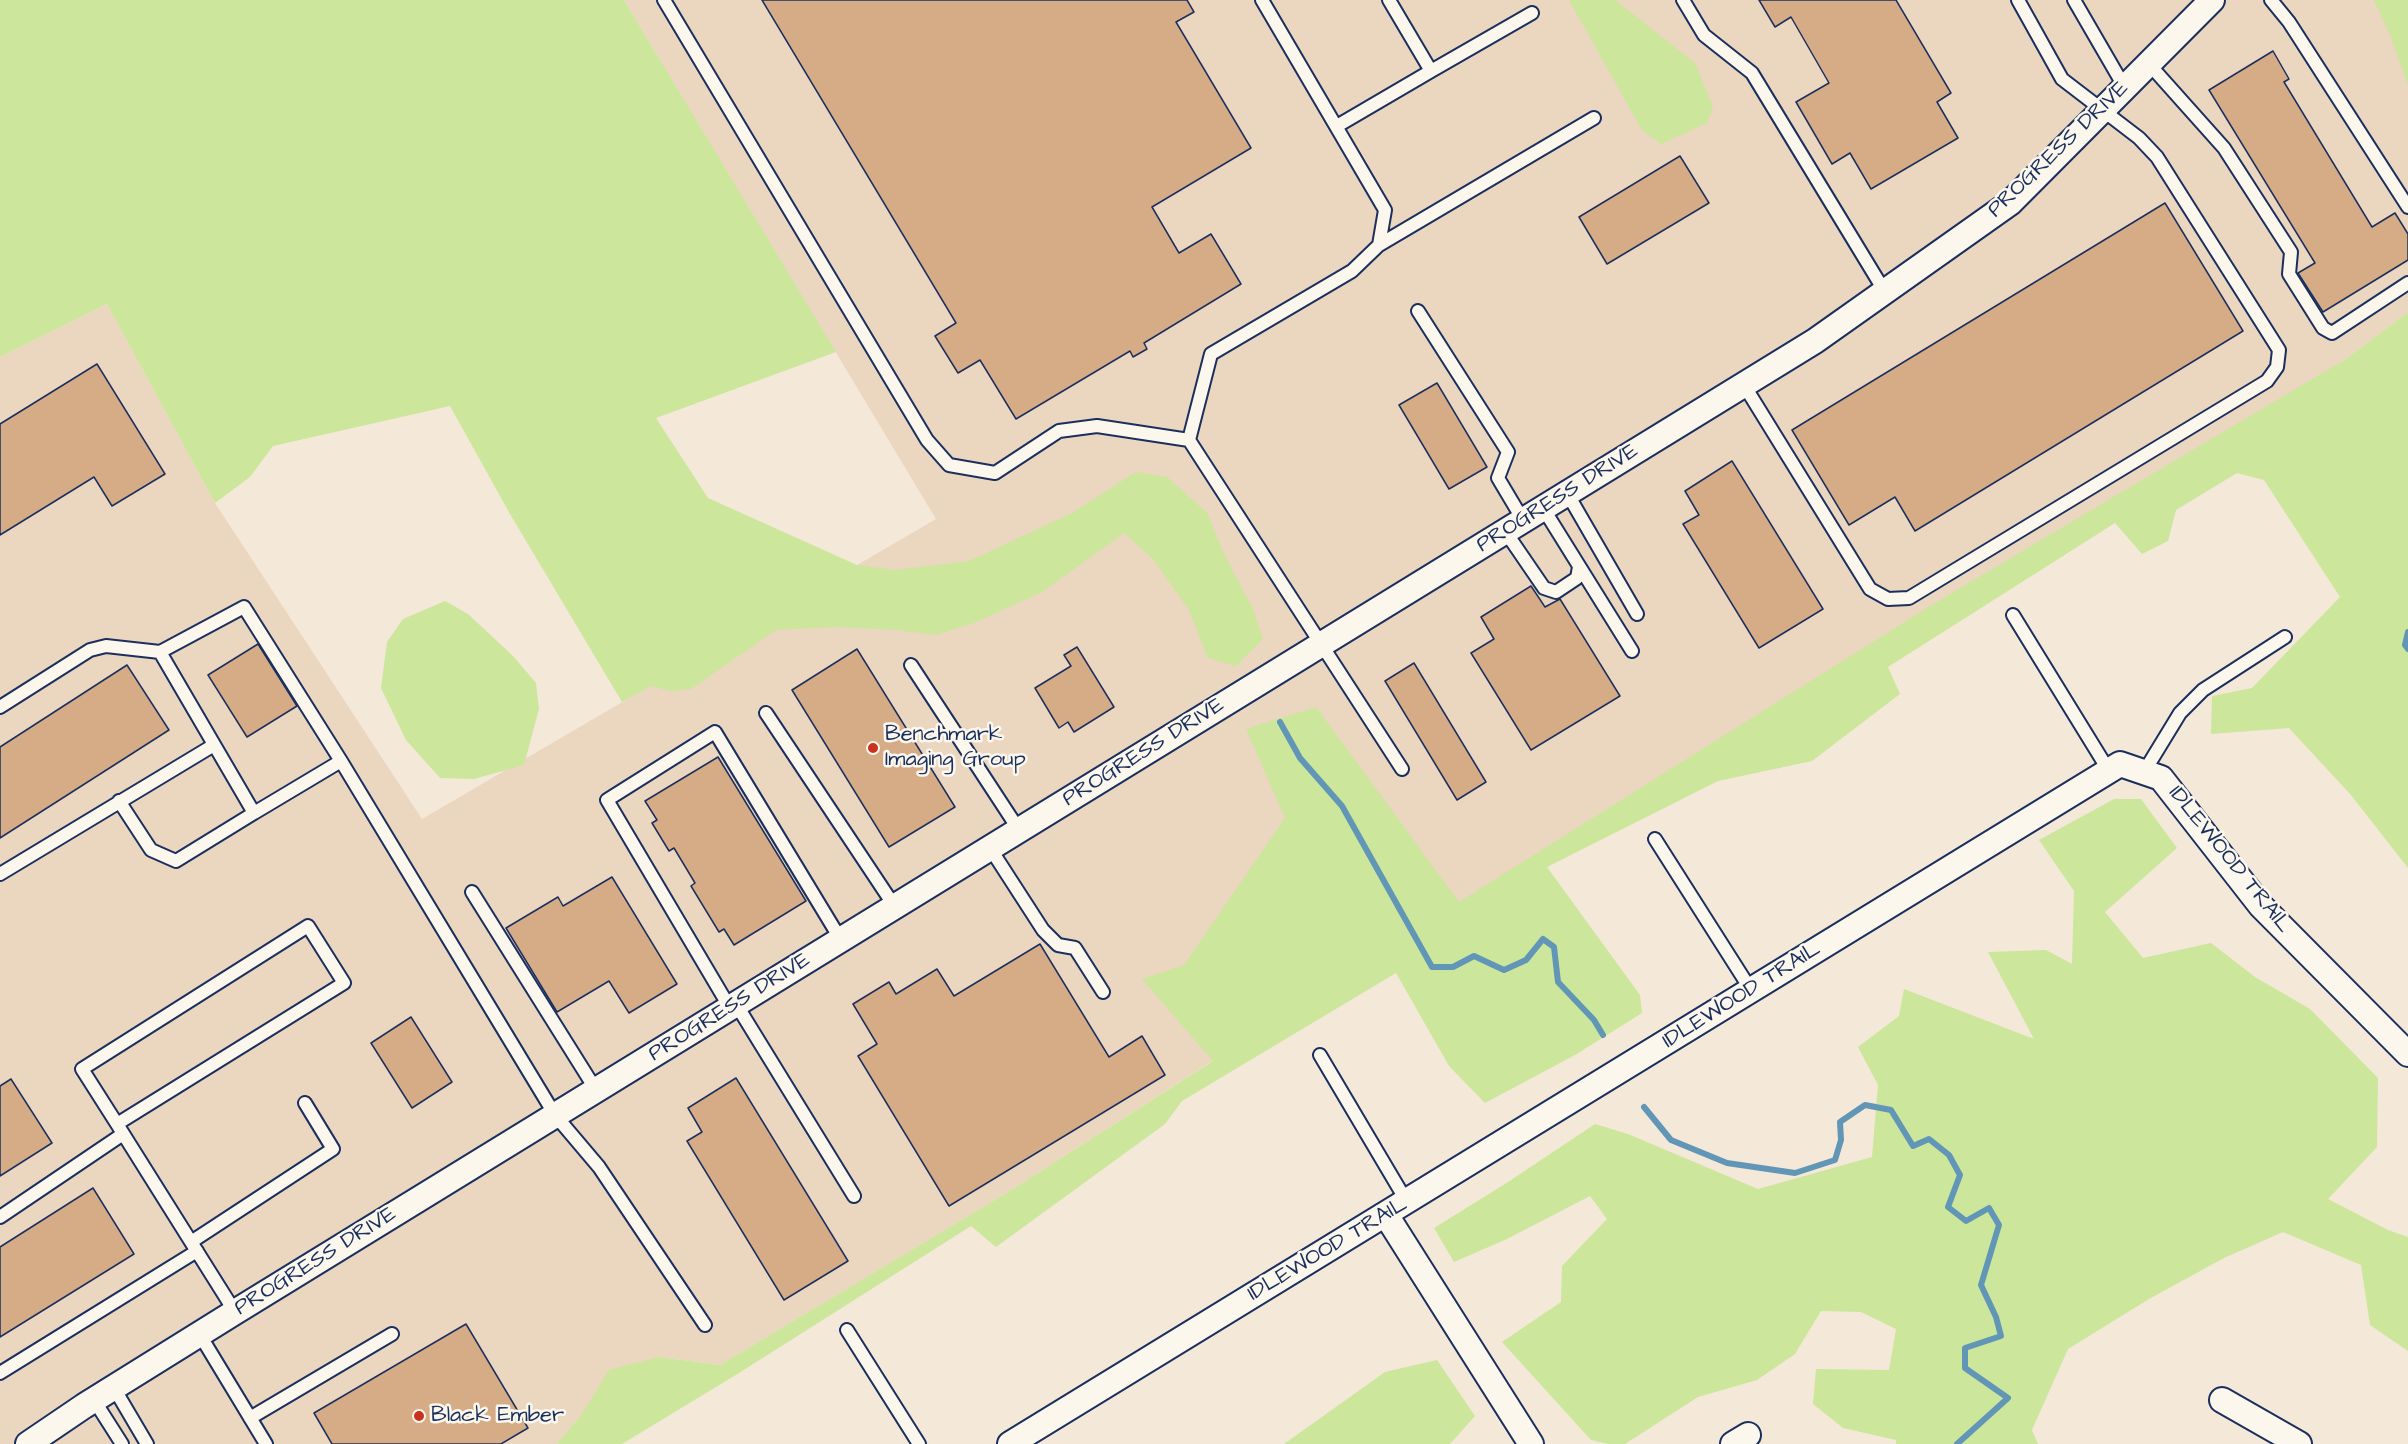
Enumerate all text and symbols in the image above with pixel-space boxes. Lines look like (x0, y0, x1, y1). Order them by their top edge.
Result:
street label: PROGRESS DRIVE (1983, 76, 2135, 224)
street label: PROGRESS DRIVE (1472, 439, 1644, 559)
street label: PROGRESS DRIVE (1058, 693, 1230, 813)
place label: Benchmark Imaging Group (885, 722, 1026, 774)
marker: Benchmark Imaging Group (866, 741, 880, 755)
street label: IDLEWOOD TRAIL (2162, 781, 2296, 939)
street label: IDLEWOOD TRAIL (1658, 937, 1826, 1055)
street label: PROGRESS DRIVE (644, 948, 816, 1068)
street label: IDLEWOOD TRAIL (1244, 1192, 1412, 1308)
street label: PROGRESS DRIVE (230, 1202, 402, 1322)
place label: Black Ember (431, 1403, 564, 1429)
marker: Black Ember (412, 1409, 426, 1423)

